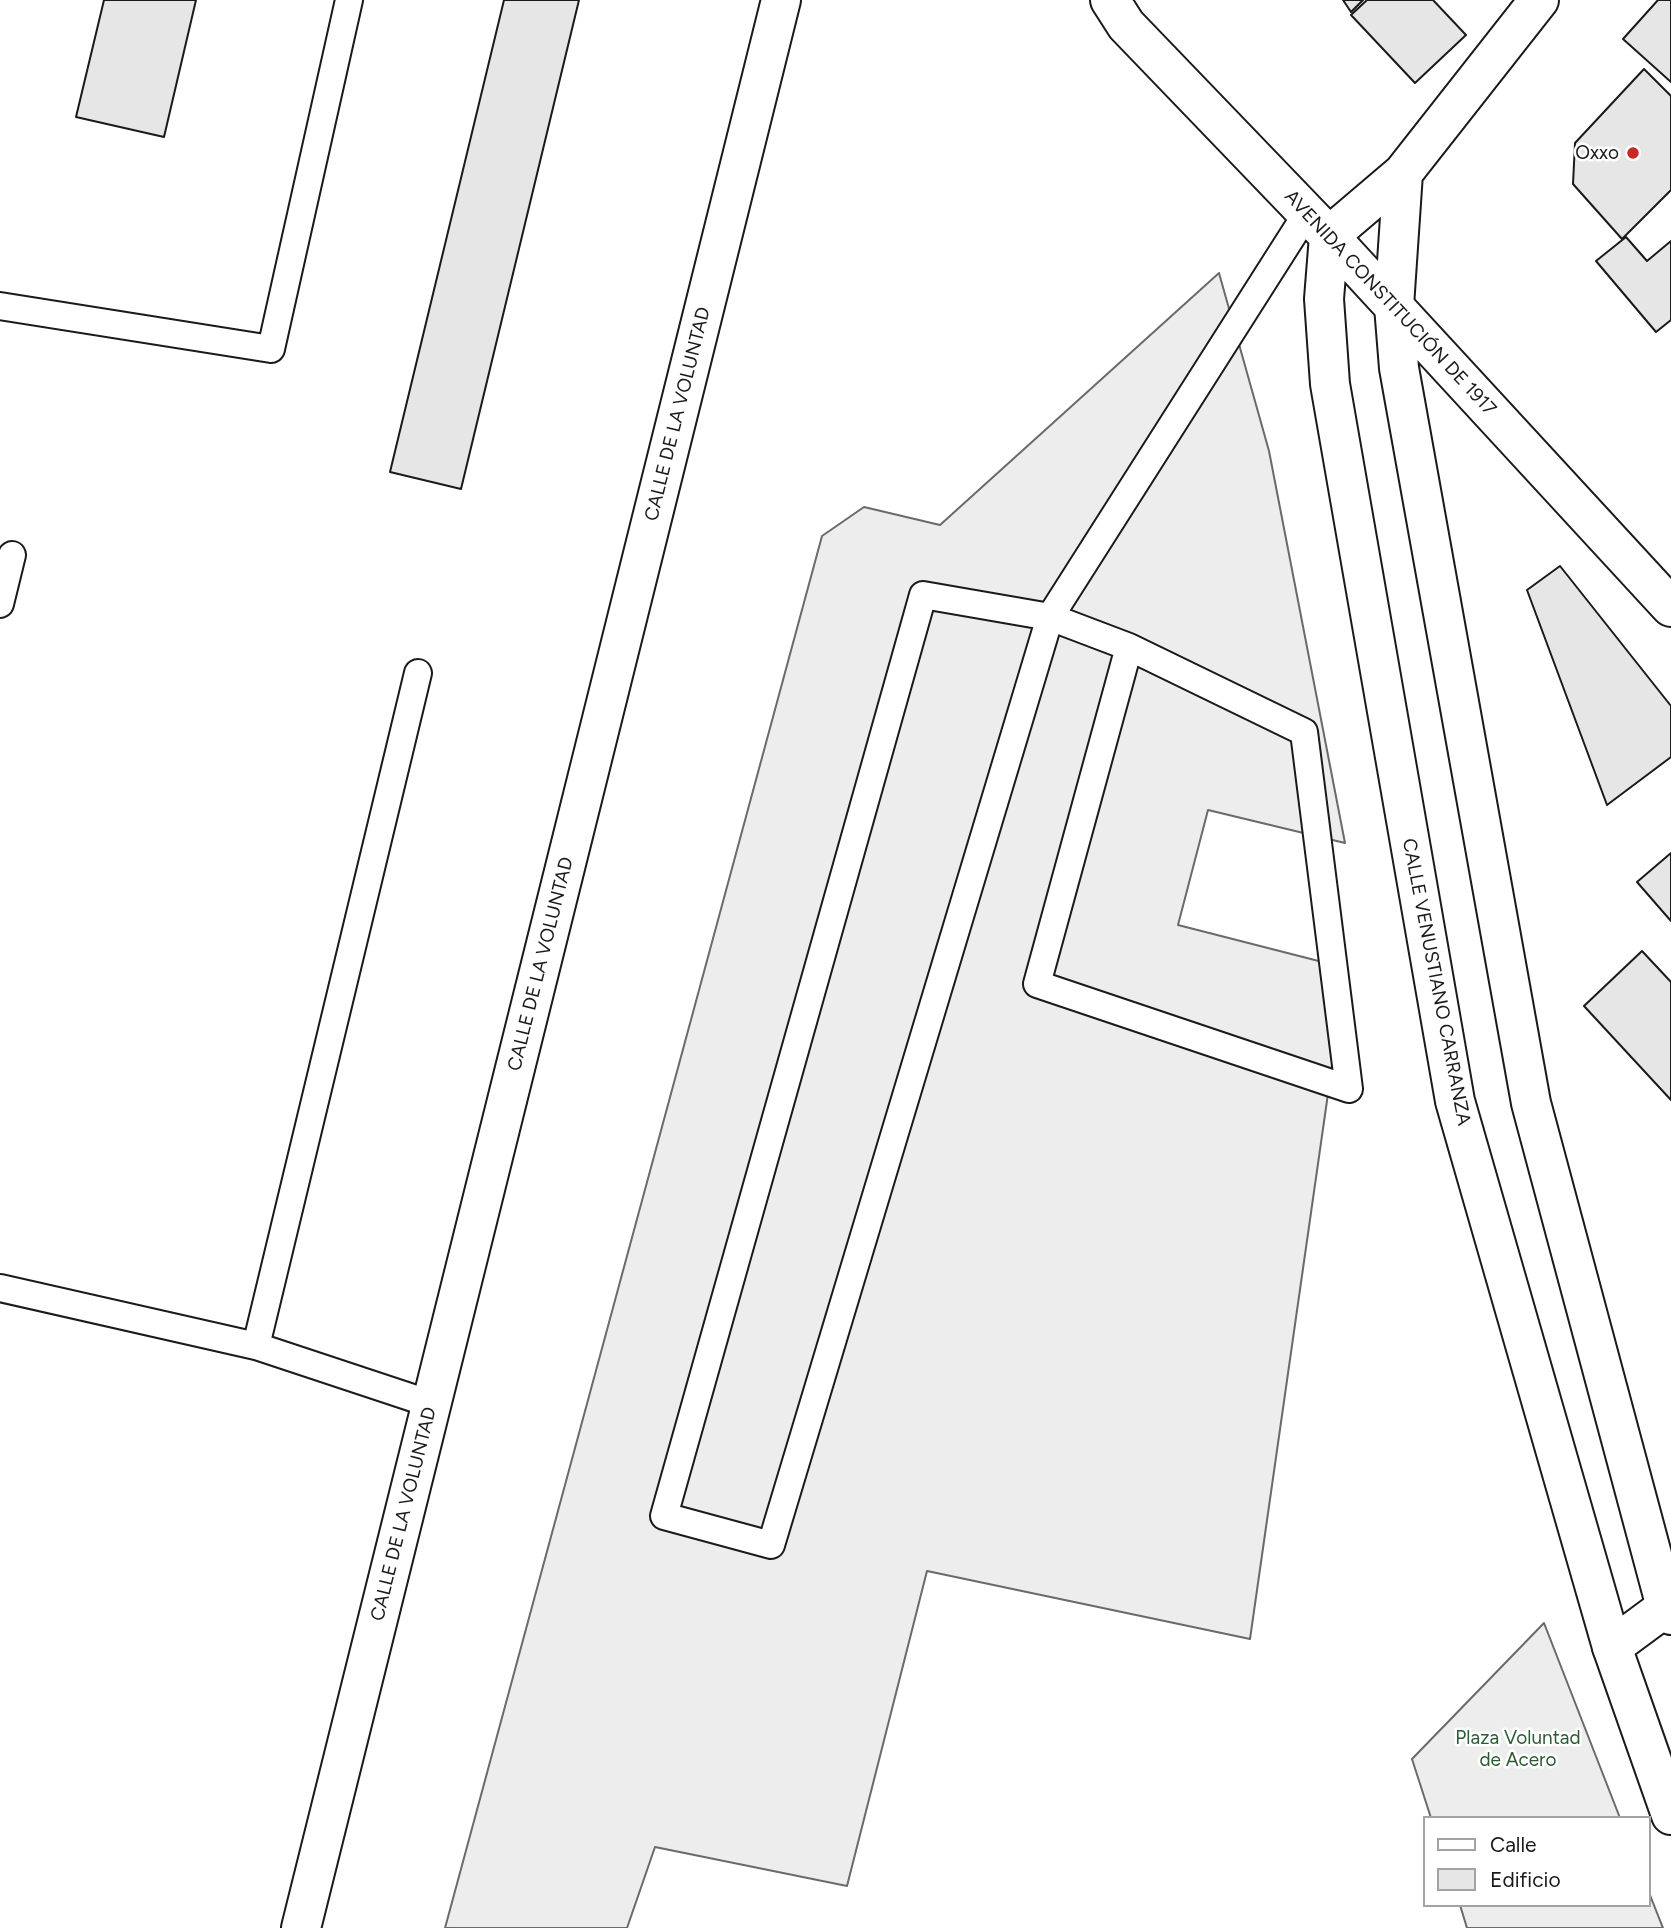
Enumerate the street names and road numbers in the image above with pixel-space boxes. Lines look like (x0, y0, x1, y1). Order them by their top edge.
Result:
street label: AVENIDA CONSTITUCIÓN DE 1917 (1279, 186, 1501, 420)
street label: CALLE DE LA VOLUNTAD (640, 305, 716, 523)
street label: CALLE VENUSTIANO CARRANZA (1397, 836, 1475, 1128)
street label: CALLE DE LA VOLUNTAD (503, 855, 579, 1073)
street label: CALLE DE LA VOLUNTAD (366, 1405, 442, 1623)

